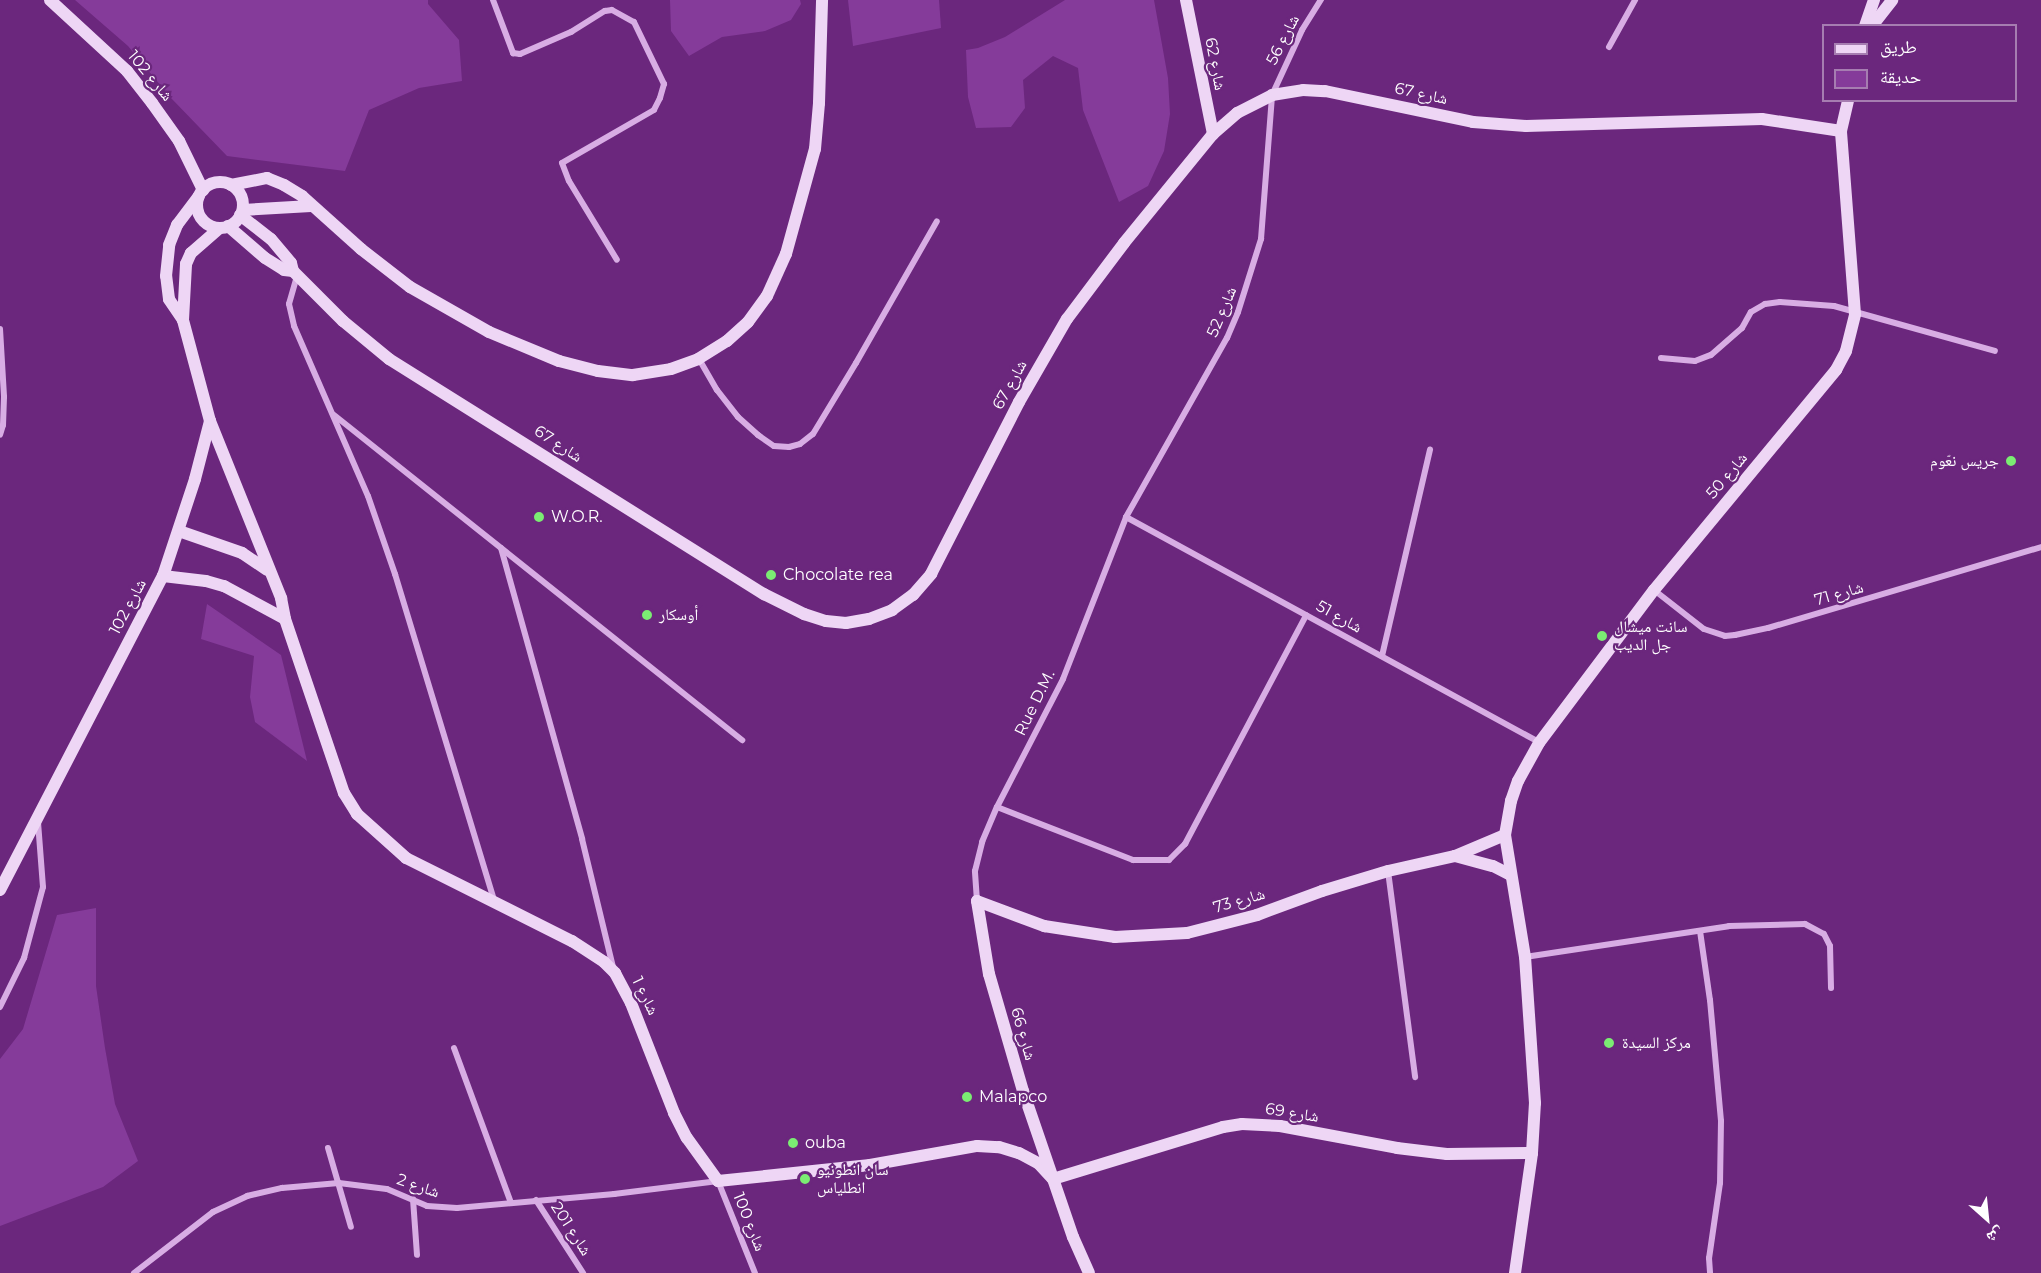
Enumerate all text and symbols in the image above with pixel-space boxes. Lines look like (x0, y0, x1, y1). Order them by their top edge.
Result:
street label: شارع 56 (1262, 12, 1304, 68)
legend (1822, 24, 2017, 102)
street label: شارع 62 (1200, 36, 1230, 92)
text: طريق (1880, 36, 1917, 58)
street label: شارع 102 (123, 47, 177, 105)
text: حديقة (1880, 66, 1921, 88)
street label: شارع 67 (1393, 79, 1449, 109)
street label: شارع 52 (1203, 284, 1241, 340)
street label: شارع 67 (989, 357, 1031, 413)
street label: شارع 67 (530, 421, 586, 467)
street label: شارع 50 (1702, 449, 1752, 503)
place label: جريس نعّوم (1930, 451, 1999, 471)
marker: جريس نعّوم (2004, 454, 2018, 468)
place label: W.O.R. (551, 507, 603, 527)
marker: W.O.R. (532, 510, 546, 524)
place label: Chocolate rea (783, 565, 893, 585)
marker: Chocolate rea (764, 568, 778, 582)
street label: شارع 102 (105, 576, 151, 638)
street label: شارع 71 (1812, 578, 1866, 610)
street label: شارع 51 (1313, 597, 1365, 637)
place label: أوسكار (659, 605, 698, 625)
marker: أوسكار (640, 608, 654, 622)
place label: سانت ميشال جل الديب (1614, 617, 1687, 655)
marker: سانت ميشال جل الديب (1595, 629, 1609, 643)
street label: Rue D.M. (1011, 667, 1059, 739)
street label: شارع 73 (1211, 884, 1267, 918)
street label: شارع 1 (628, 974, 662, 1018)
street label: شارع 66 (1006, 1005, 1040, 1063)
place label: مركز السيدة (1622, 1033, 1691, 1053)
marker: مركز السيدة (1600, 1034, 1618, 1052)
place label: Malapco (979, 1087, 1047, 1107)
marker: Malapco (960, 1090, 974, 1104)
street label: شارع 69 (1264, 1099, 1320, 1127)
place label: ouba (805, 1133, 846, 1153)
marker: ouba (786, 1136, 800, 1150)
place label: سان انطونيو انطلياس (817, 1160, 889, 1198)
street label: شارع 2 (394, 1170, 442, 1202)
marker: سان انطونيو انطلياس (798, 1172, 812, 1186)
north arrow (1957, 1189, 2017, 1249)
street label: شارع 100 (729, 1190, 769, 1254)
street label: شارع 201 (547, 1199, 595, 1259)
text: ش (1984, 1223, 2007, 1248)

